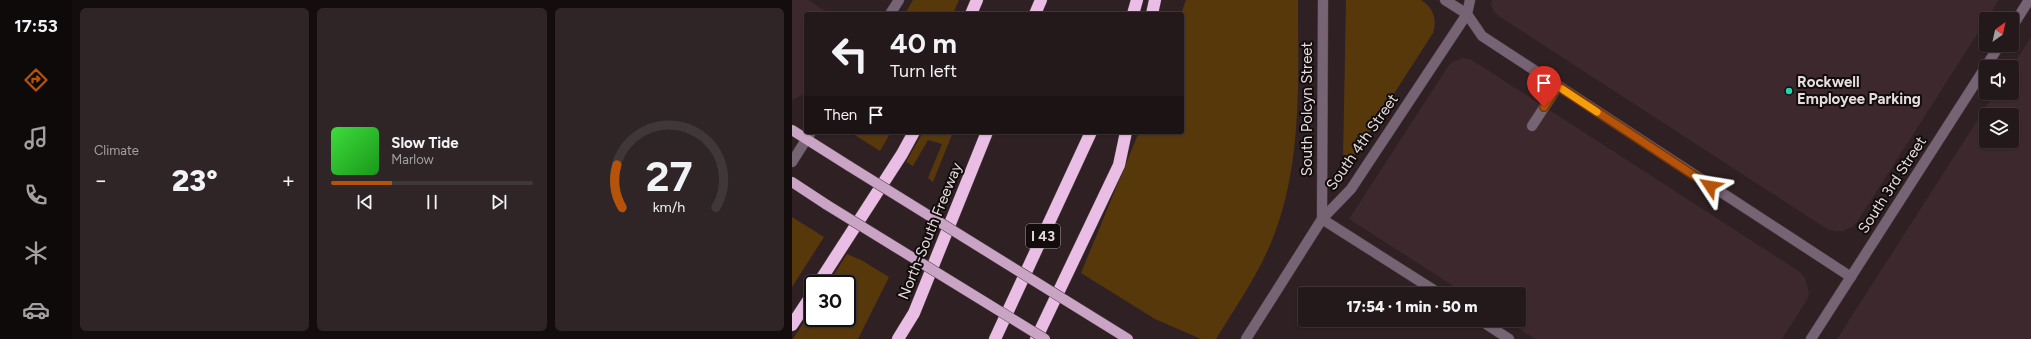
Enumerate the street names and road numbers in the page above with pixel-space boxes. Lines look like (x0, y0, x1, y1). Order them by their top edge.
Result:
street label: South Polcyn Street (1298, 41, 1316, 176)
street label: South 4th Street (1322, 90, 1402, 193)
street label: South 3rd Street (1854, 133, 1930, 237)
street label: North-South Freeway (894, 160, 966, 302)
road number: I 43 (1026, 224, 1060, 248)

